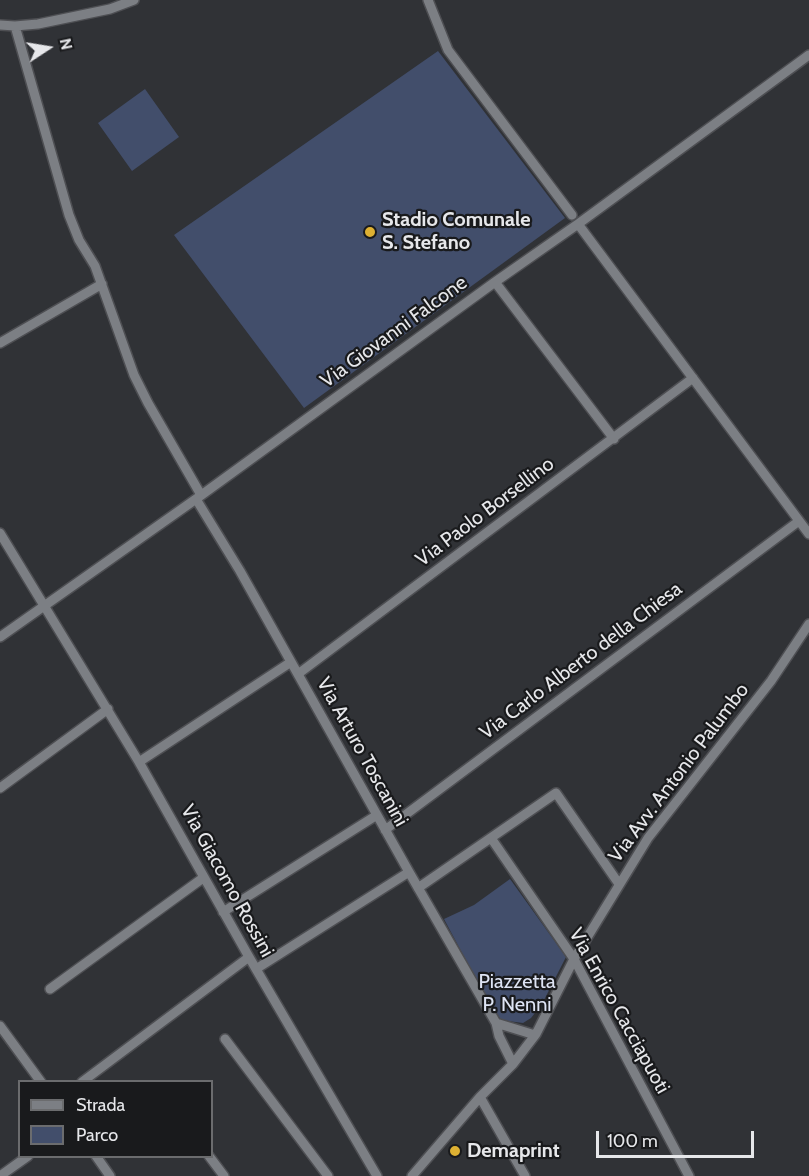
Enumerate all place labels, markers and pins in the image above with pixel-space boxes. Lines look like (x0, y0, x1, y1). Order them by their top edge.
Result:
place label: Stadio Comunale S. Stefano (382, 208, 530, 255)
marker: Stadio Comunale S. Stefano (363, 225, 377, 239)
place label: Demaprint (467, 1139, 560, 1163)
marker: Demaprint (448, 1144, 462, 1158)

